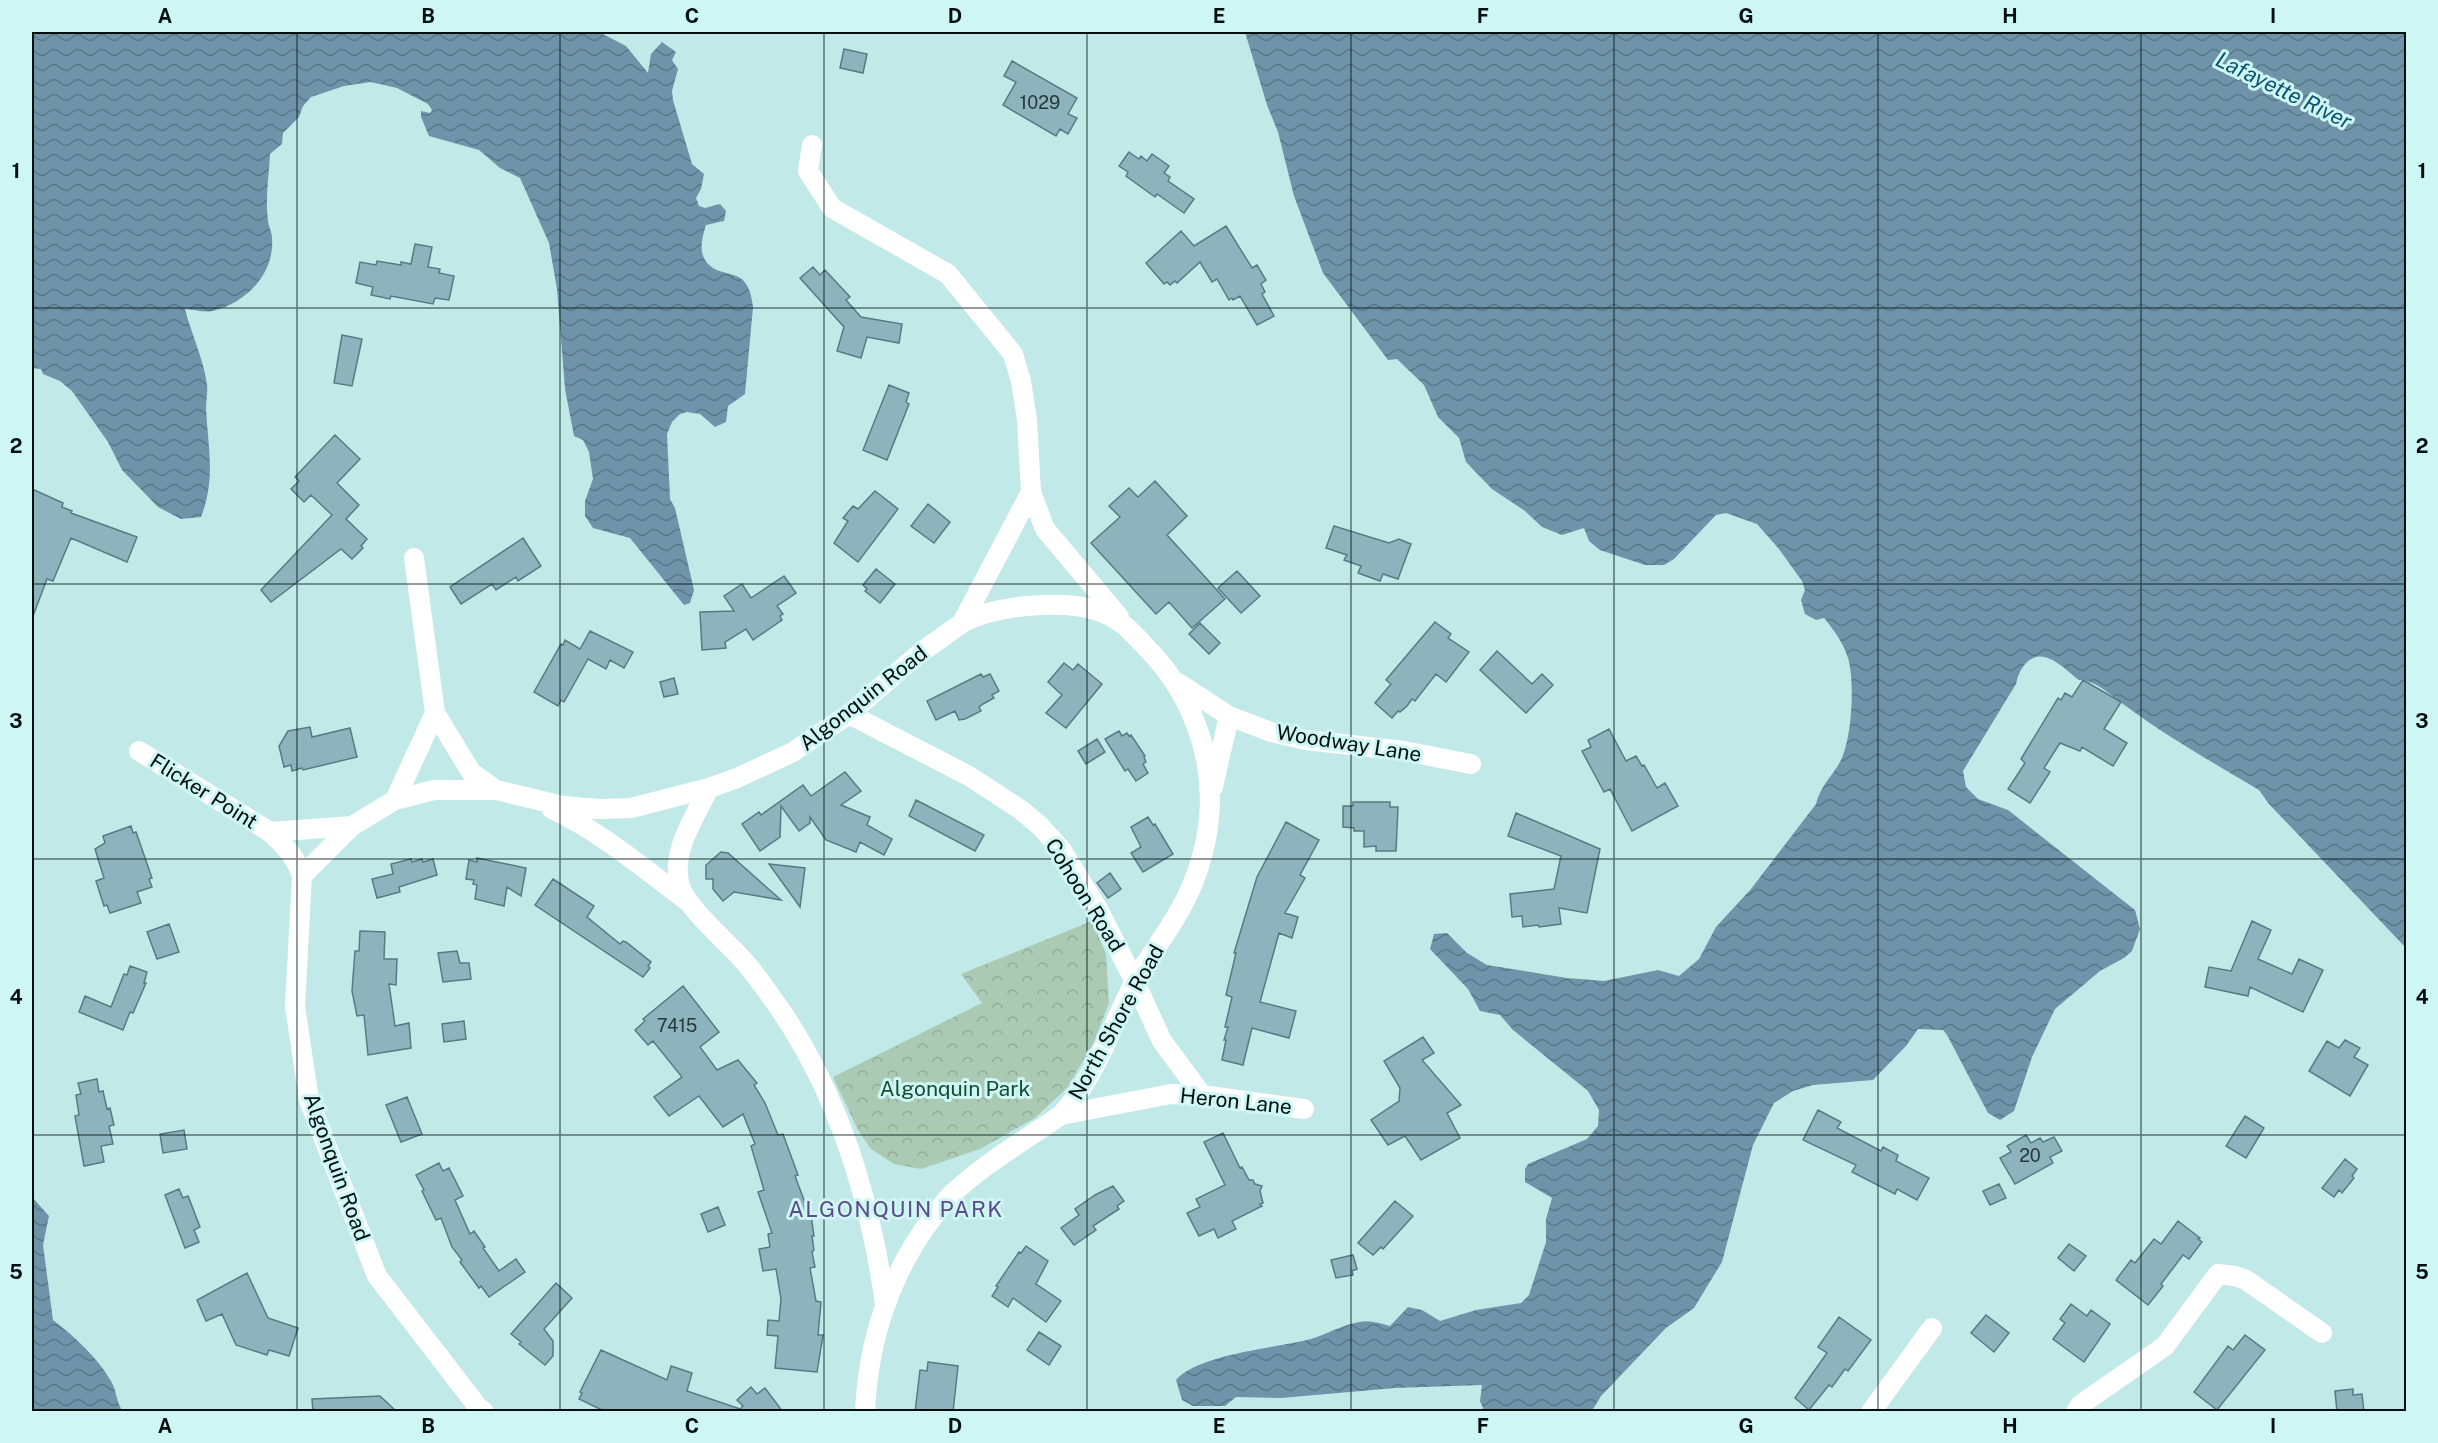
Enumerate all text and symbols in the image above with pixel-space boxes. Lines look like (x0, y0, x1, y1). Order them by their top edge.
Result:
text: A (158, 4, 172, 28)
text: B (421, 4, 435, 28)
text: C (685, 4, 699, 28)
text: D (948, 4, 962, 28)
text: E (1213, 4, 1225, 28)
text: F (1477, 4, 1489, 28)
text: G (1738, 4, 1754, 28)
text: H (2002, 4, 2018, 28)
text: I (2270, 4, 2276, 28)
water label: Lafayette River (2212, 46, 2357, 134)
house number: 1029 (1020, 92, 1060, 113)
text: 1 (12, 159, 20, 183)
text: 1 (2418, 159, 2426, 183)
text: 2 (10, 434, 22, 458)
text: 2 (2416, 434, 2428, 458)
street label: Algonquin Road (794, 640, 932, 756)
text: 3 (9, 709, 23, 733)
text: 3 (2415, 709, 2429, 733)
street label: Woodway Lane (1275, 719, 1423, 767)
street label: Flicker Point (146, 748, 262, 834)
street label: Cohoon Road (1040, 834, 1130, 956)
street label: North Shore Road (1063, 940, 1169, 1104)
text: 4 (9, 985, 23, 1009)
text: 4 (2415, 985, 2429, 1009)
house number: 7415 (657, 1015, 697, 1036)
park label: Algonquin Park (880, 1076, 1030, 1101)
street label: Heron Lane (1179, 1083, 1293, 1119)
street label: Algonquin Road (299, 1090, 375, 1244)
house number: 20 (2019, 1145, 2041, 1166)
district label: ALGONQUIN PARK (788, 1196, 1004, 1222)
text: 5 (9, 1260, 23, 1284)
text: 5 (2415, 1260, 2429, 1284)
text: A (158, 1414, 172, 1438)
text: B (421, 1414, 435, 1438)
text: C (685, 1414, 699, 1438)
text: D (948, 1414, 962, 1438)
text: E (1213, 1414, 1225, 1438)
text: F (1477, 1414, 1489, 1438)
text: G (1738, 1414, 1754, 1438)
text: H (2002, 1414, 2018, 1438)
text: I (2270, 1414, 2276, 1438)

